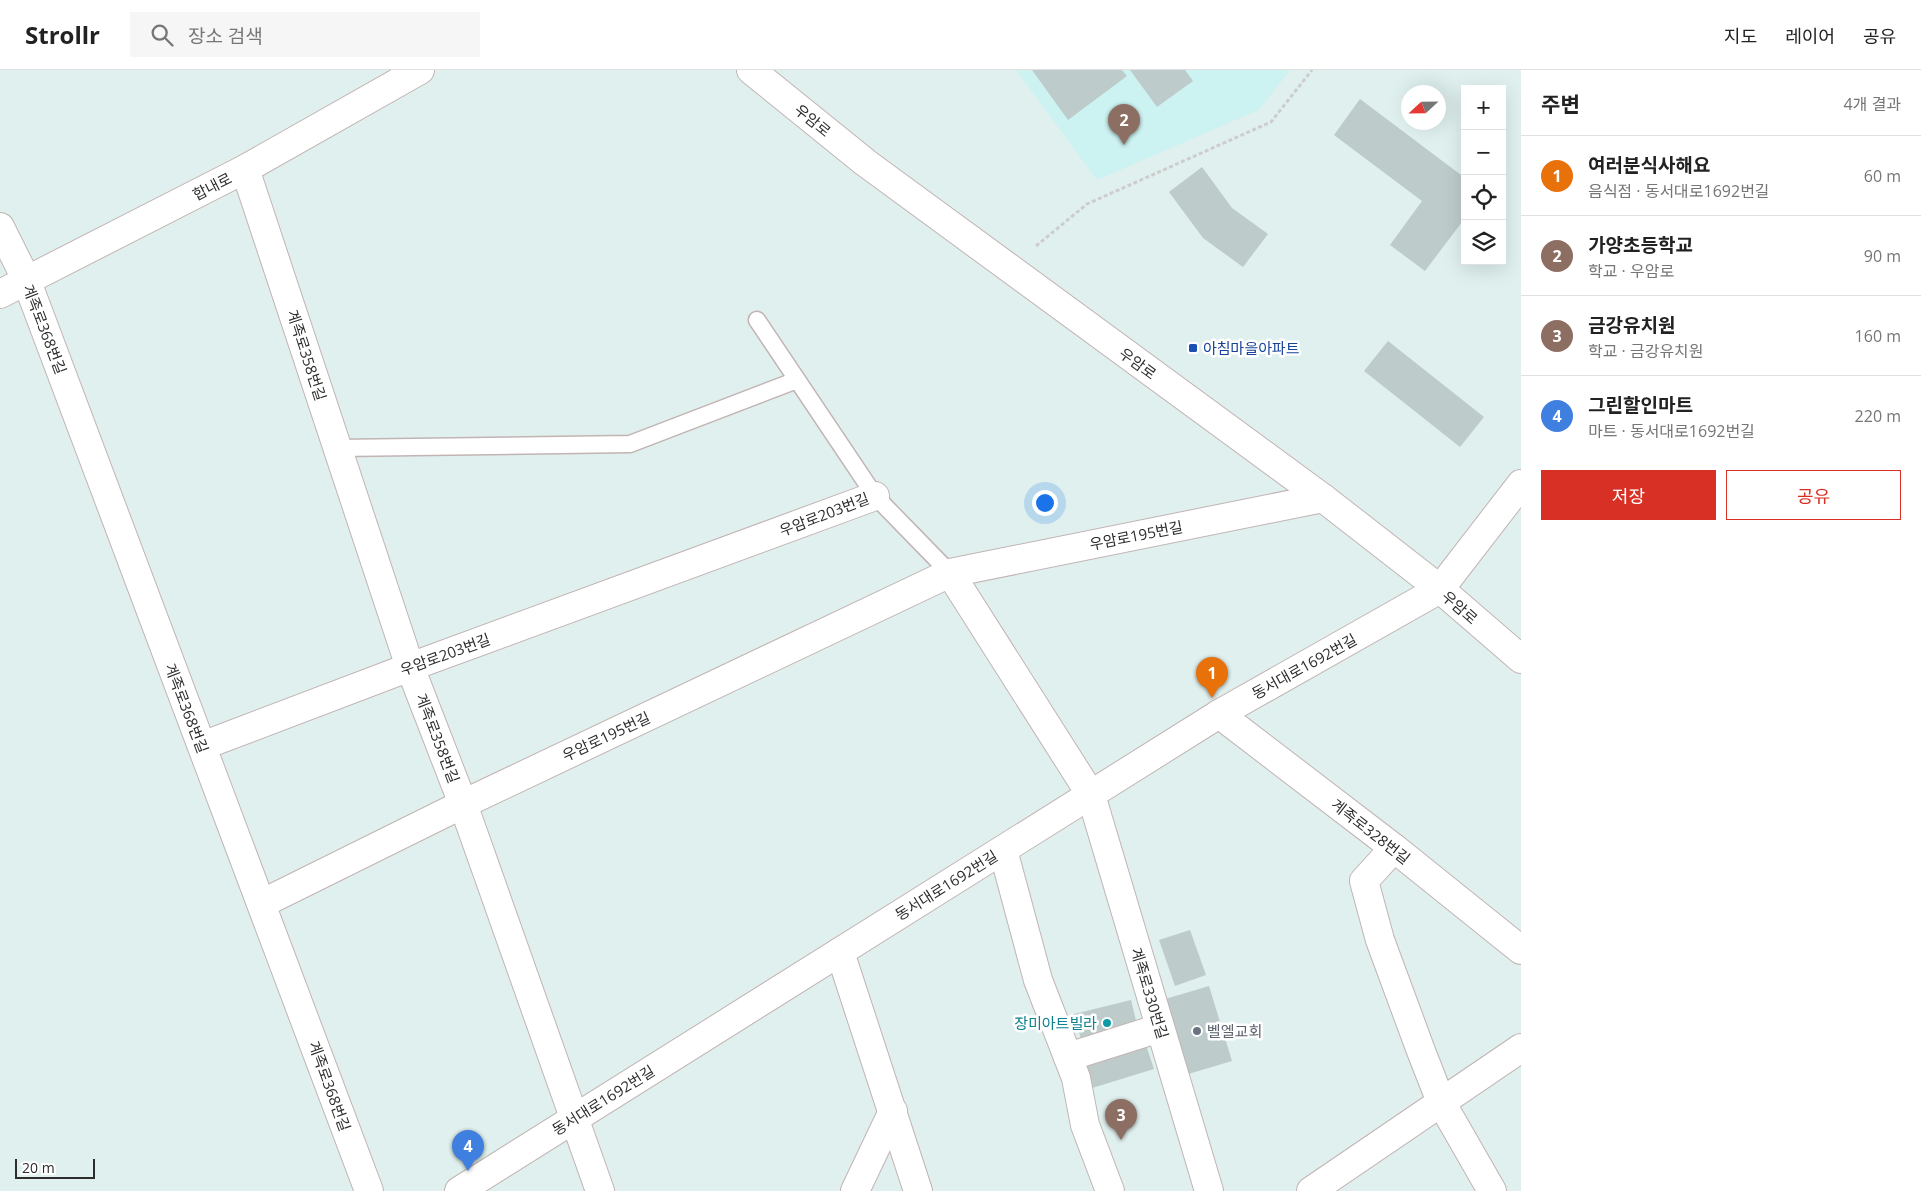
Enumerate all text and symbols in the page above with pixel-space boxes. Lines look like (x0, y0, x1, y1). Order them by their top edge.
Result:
search box (130, 12, 480, 57)
text: Strollr (25, 18, 100, 51)
icon: search (148, 21, 176, 49)
text: 장소 검색 (188, 23, 263, 49)
text: 지도 (1724, 24, 1757, 48)
text: 레이어 (1785, 24, 1835, 48)
text: 공유 (1863, 24, 1896, 48)
north arrow (1401, 85, 1446, 130)
map controls (1461, 85, 1506, 265)
button: + (1461, 85, 1506, 130)
text: 주변 (1541, 90, 1580, 118)
text: 4개 결과 (1844, 93, 1901, 115)
street label: 우암로 (791, 99, 835, 141)
pin: 2 (1108, 104, 1140, 145)
button: − (1461, 130, 1506, 175)
text: 여러분식사해요 (1588, 152, 1710, 178)
text: 1 (1552, 165, 1562, 187)
text: 60 m (1864, 165, 1901, 187)
street label: 합내로 (189, 168, 235, 204)
button: locate (1461, 175, 1506, 220)
text: 음식점 · 동서대로1692번길 (1588, 180, 1770, 202)
button: layers (1461, 220, 1506, 265)
text: 가양초등학교 (1588, 232, 1693, 258)
text: 2 (1552, 245, 1562, 267)
text: 90 m (1864, 245, 1901, 267)
text: 학교 · 우암로 (1588, 260, 1674, 282)
street label: 계족로368번길 (19, 281, 71, 377)
street label: 계족로358번길 (283, 307, 331, 403)
text: 금강유치원 (1588, 312, 1675, 338)
text: 3 (1552, 325, 1562, 347)
text: 160 m (1855, 325, 1901, 347)
place label: 아침마을아파트 (1203, 338, 1300, 358)
text: 학교 · 금강유치원 (1588, 340, 1704, 362)
marker: 아침마을아파트 (1187, 342, 1199, 354)
street label: 우암로 (1115, 343, 1161, 383)
text: 그린할인마트 (1588, 392, 1693, 418)
text: 4 (1552, 405, 1562, 427)
text: 220 m (1855, 405, 1901, 427)
text: 마트 · 동서대로1692번길 (1588, 420, 1755, 442)
button: 저장 (1541, 470, 1716, 520)
button: 공유 (1726, 470, 1901, 520)
street label: 우암로203번길 (776, 488, 872, 540)
your location (1032, 490, 1058, 516)
street label: 우암로195번길 (1088, 516, 1184, 554)
street label: 우암로 (1438, 586, 1482, 628)
street label: 우암로203번길 (397, 628, 493, 680)
street label: 동서대로1692번길 (1248, 629, 1360, 703)
pin: 1 (1196, 657, 1228, 698)
street label: 계족로368번길 (161, 660, 213, 756)
street label: 계족로358번길 (412, 690, 464, 786)
street label: 우암로195번길 (559, 707, 653, 765)
street label: 계족로328번길 (1328, 794, 1414, 868)
street label: 동서대로1692번길 (891, 845, 1001, 925)
street label: 계족로330번길 (1127, 945, 1173, 1041)
place label: 장미아트빌라 (1014, 1013, 1097, 1033)
marker: 장미아트빌라 (1101, 1017, 1113, 1029)
place label: 벨엘교회 (1207, 1021, 1262, 1041)
marker: 벨엘교회 (1191, 1025, 1203, 1037)
street label: 계족로368번길 (304, 1038, 356, 1134)
street label: 동서대로1692번길 (548, 1060, 658, 1140)
pin: 3 (1105, 1099, 1137, 1140)
pin: 4 (452, 1130, 484, 1171)
scale bar (15, 1156, 95, 1179)
text: 20 m (22, 1158, 55, 1177)

